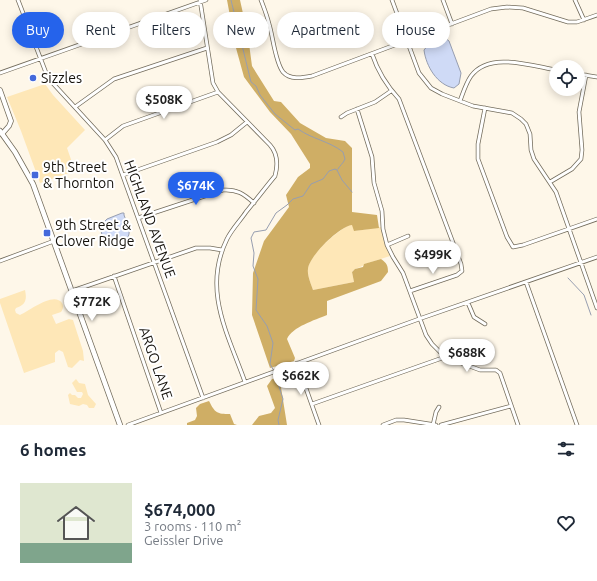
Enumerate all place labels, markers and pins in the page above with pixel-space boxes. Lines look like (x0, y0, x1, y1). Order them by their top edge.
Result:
place label: Sizzles (41, 70, 82, 86)
marker: Sizzles (28, 73, 38, 83)
pin: $508K (136, 86, 192, 120)
place label: 9th Street & Thornton (43, 159, 114, 191)
marker: 9th Street & Thornton (30, 170, 40, 180)
pin: $674K (168, 172, 224, 206)
place label: 9th Street & Clover Ridge (55, 217, 135, 249)
marker: 9th Street & Clover Ridge (42, 228, 52, 238)
pin: $499K (405, 241, 461, 275)
pin: $772K (64, 288, 120, 322)
pin: $688K (439, 339, 495, 373)
pin: $662K (273, 362, 329, 396)

